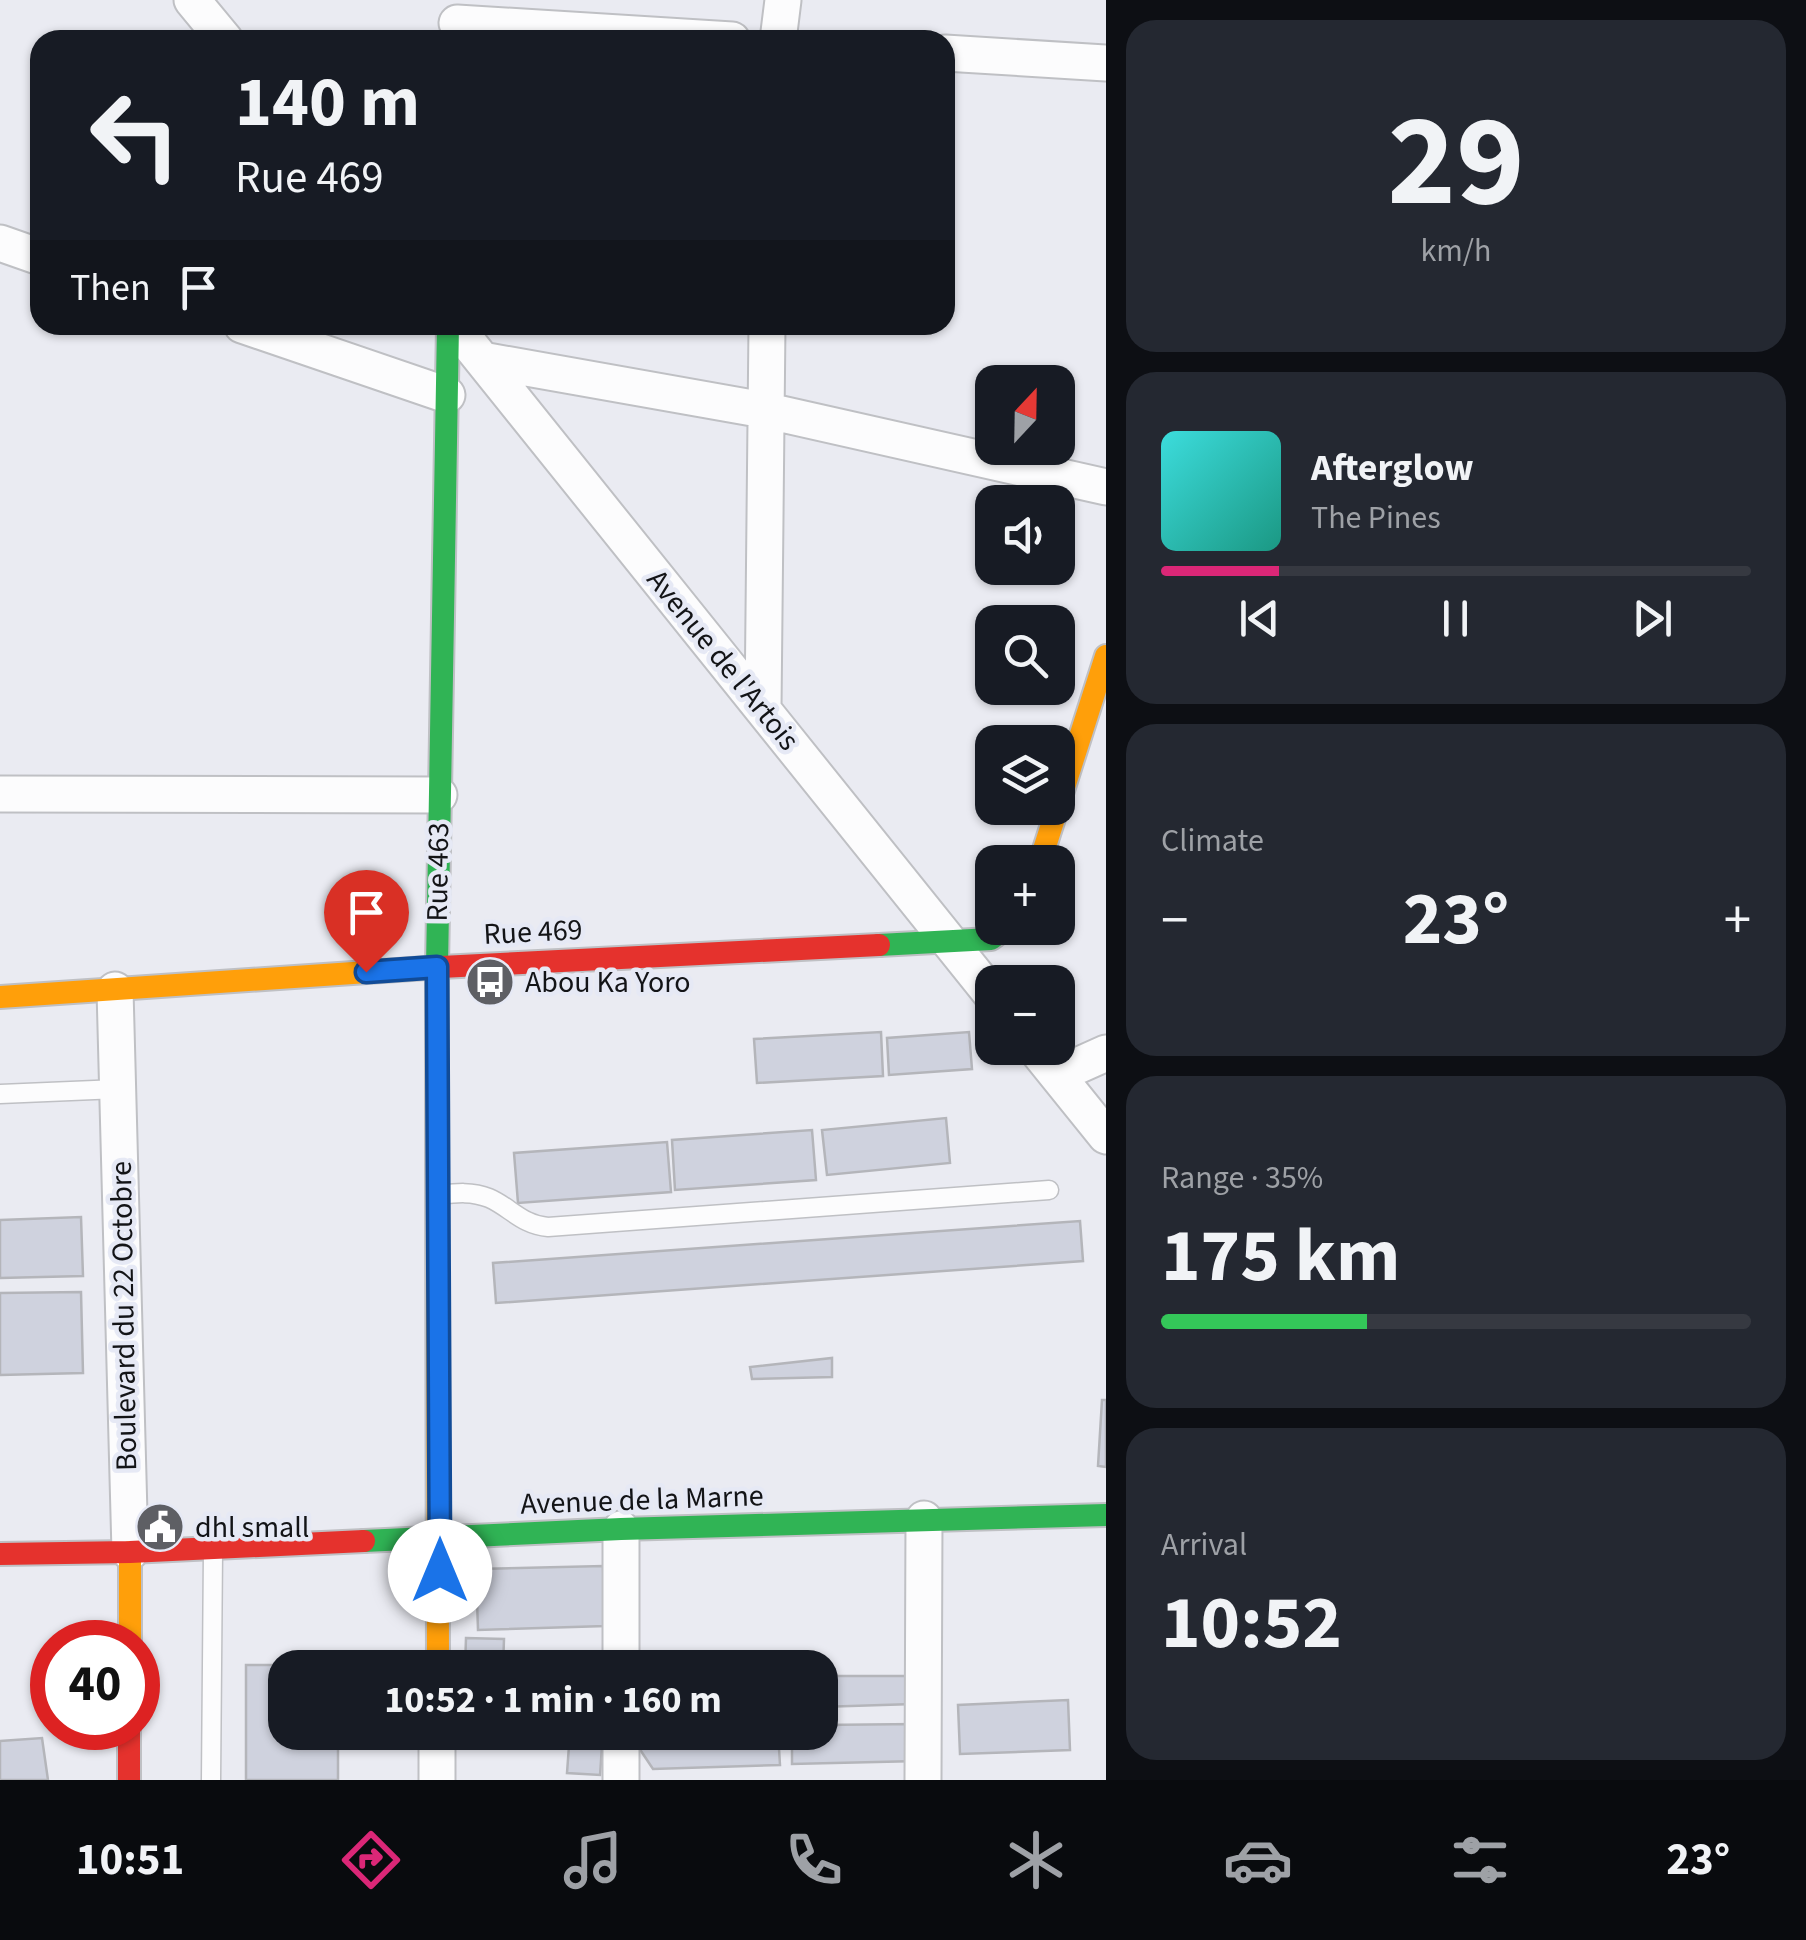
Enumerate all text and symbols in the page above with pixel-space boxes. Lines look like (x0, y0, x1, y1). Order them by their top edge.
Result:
text: 140 m (235, 53, 420, 153)
icon: left (70, 70, 200, 200)
text: 29 (1387, 70, 1525, 255)
text: Rue 469 (235, 146, 384, 210)
text: km/h (1421, 228, 1491, 274)
icon: arrive (171, 260, 226, 315)
text: Then (70, 261, 151, 315)
north arrow (975, 365, 1075, 465)
map controls (975, 365, 1075, 1065)
text: Afterglow (1311, 441, 1474, 495)
button: sound (975, 485, 1075, 585)
text: The Pines (1311, 495, 1441, 541)
street label: Avenue de l'Artois (636, 560, 810, 760)
icon: previous (1232, 591, 1287, 646)
icon: pause (1428, 591, 1483, 646)
icon: next (1625, 591, 1680, 646)
button: search (975, 605, 1075, 705)
button: layers (975, 725, 1075, 825)
text: Climate (1161, 818, 1264, 864)
street label: Rue 463 (416, 822, 460, 922)
button: + (975, 845, 1075, 945)
text: 23° (1403, 866, 1509, 973)
pin (324, 870, 409, 973)
text: − (1161, 882, 1188, 960)
text: + (1724, 882, 1751, 960)
icon: arrive (339, 885, 394, 940)
street label: Rue 469 (482, 908, 584, 956)
bus stop icon: Abou Ka Yoro (464, 956, 516, 1008)
place label: Abou Ka Yoro (525, 961, 691, 1004)
button: − (975, 965, 1075, 1065)
text: Range · 35% (1161, 1155, 1323, 1201)
street label: Boulevard du 22 Octobre (100, 1161, 148, 1471)
text: 175 km (1161, 1203, 1400, 1310)
street label: Avenue de la Marne (520, 1474, 764, 1526)
public building icon: dhl small (134, 1501, 186, 1553)
place label: dhl small (195, 1506, 309, 1549)
position arrow (388, 1519, 492, 1623)
text: Arrival (1161, 1522, 1247, 1568)
text: 10:52 (1161, 1570, 1342, 1677)
speed limit sign: 40 (30, 1620, 160, 1750)
text: 10:52 · 1 min · 160 m (384, 1673, 722, 1727)
icon: directions (336, 1825, 406, 1895)
icon: music (558, 1825, 628, 1895)
icon: phone (779, 1825, 849, 1895)
icon: climate (1001, 1825, 1071, 1895)
icon: car (1223, 1825, 1293, 1895)
icon: filters (1445, 1825, 1515, 1895)
text: 10:51 (76, 1828, 184, 1892)
text: 23° (1666, 1828, 1730, 1892)

